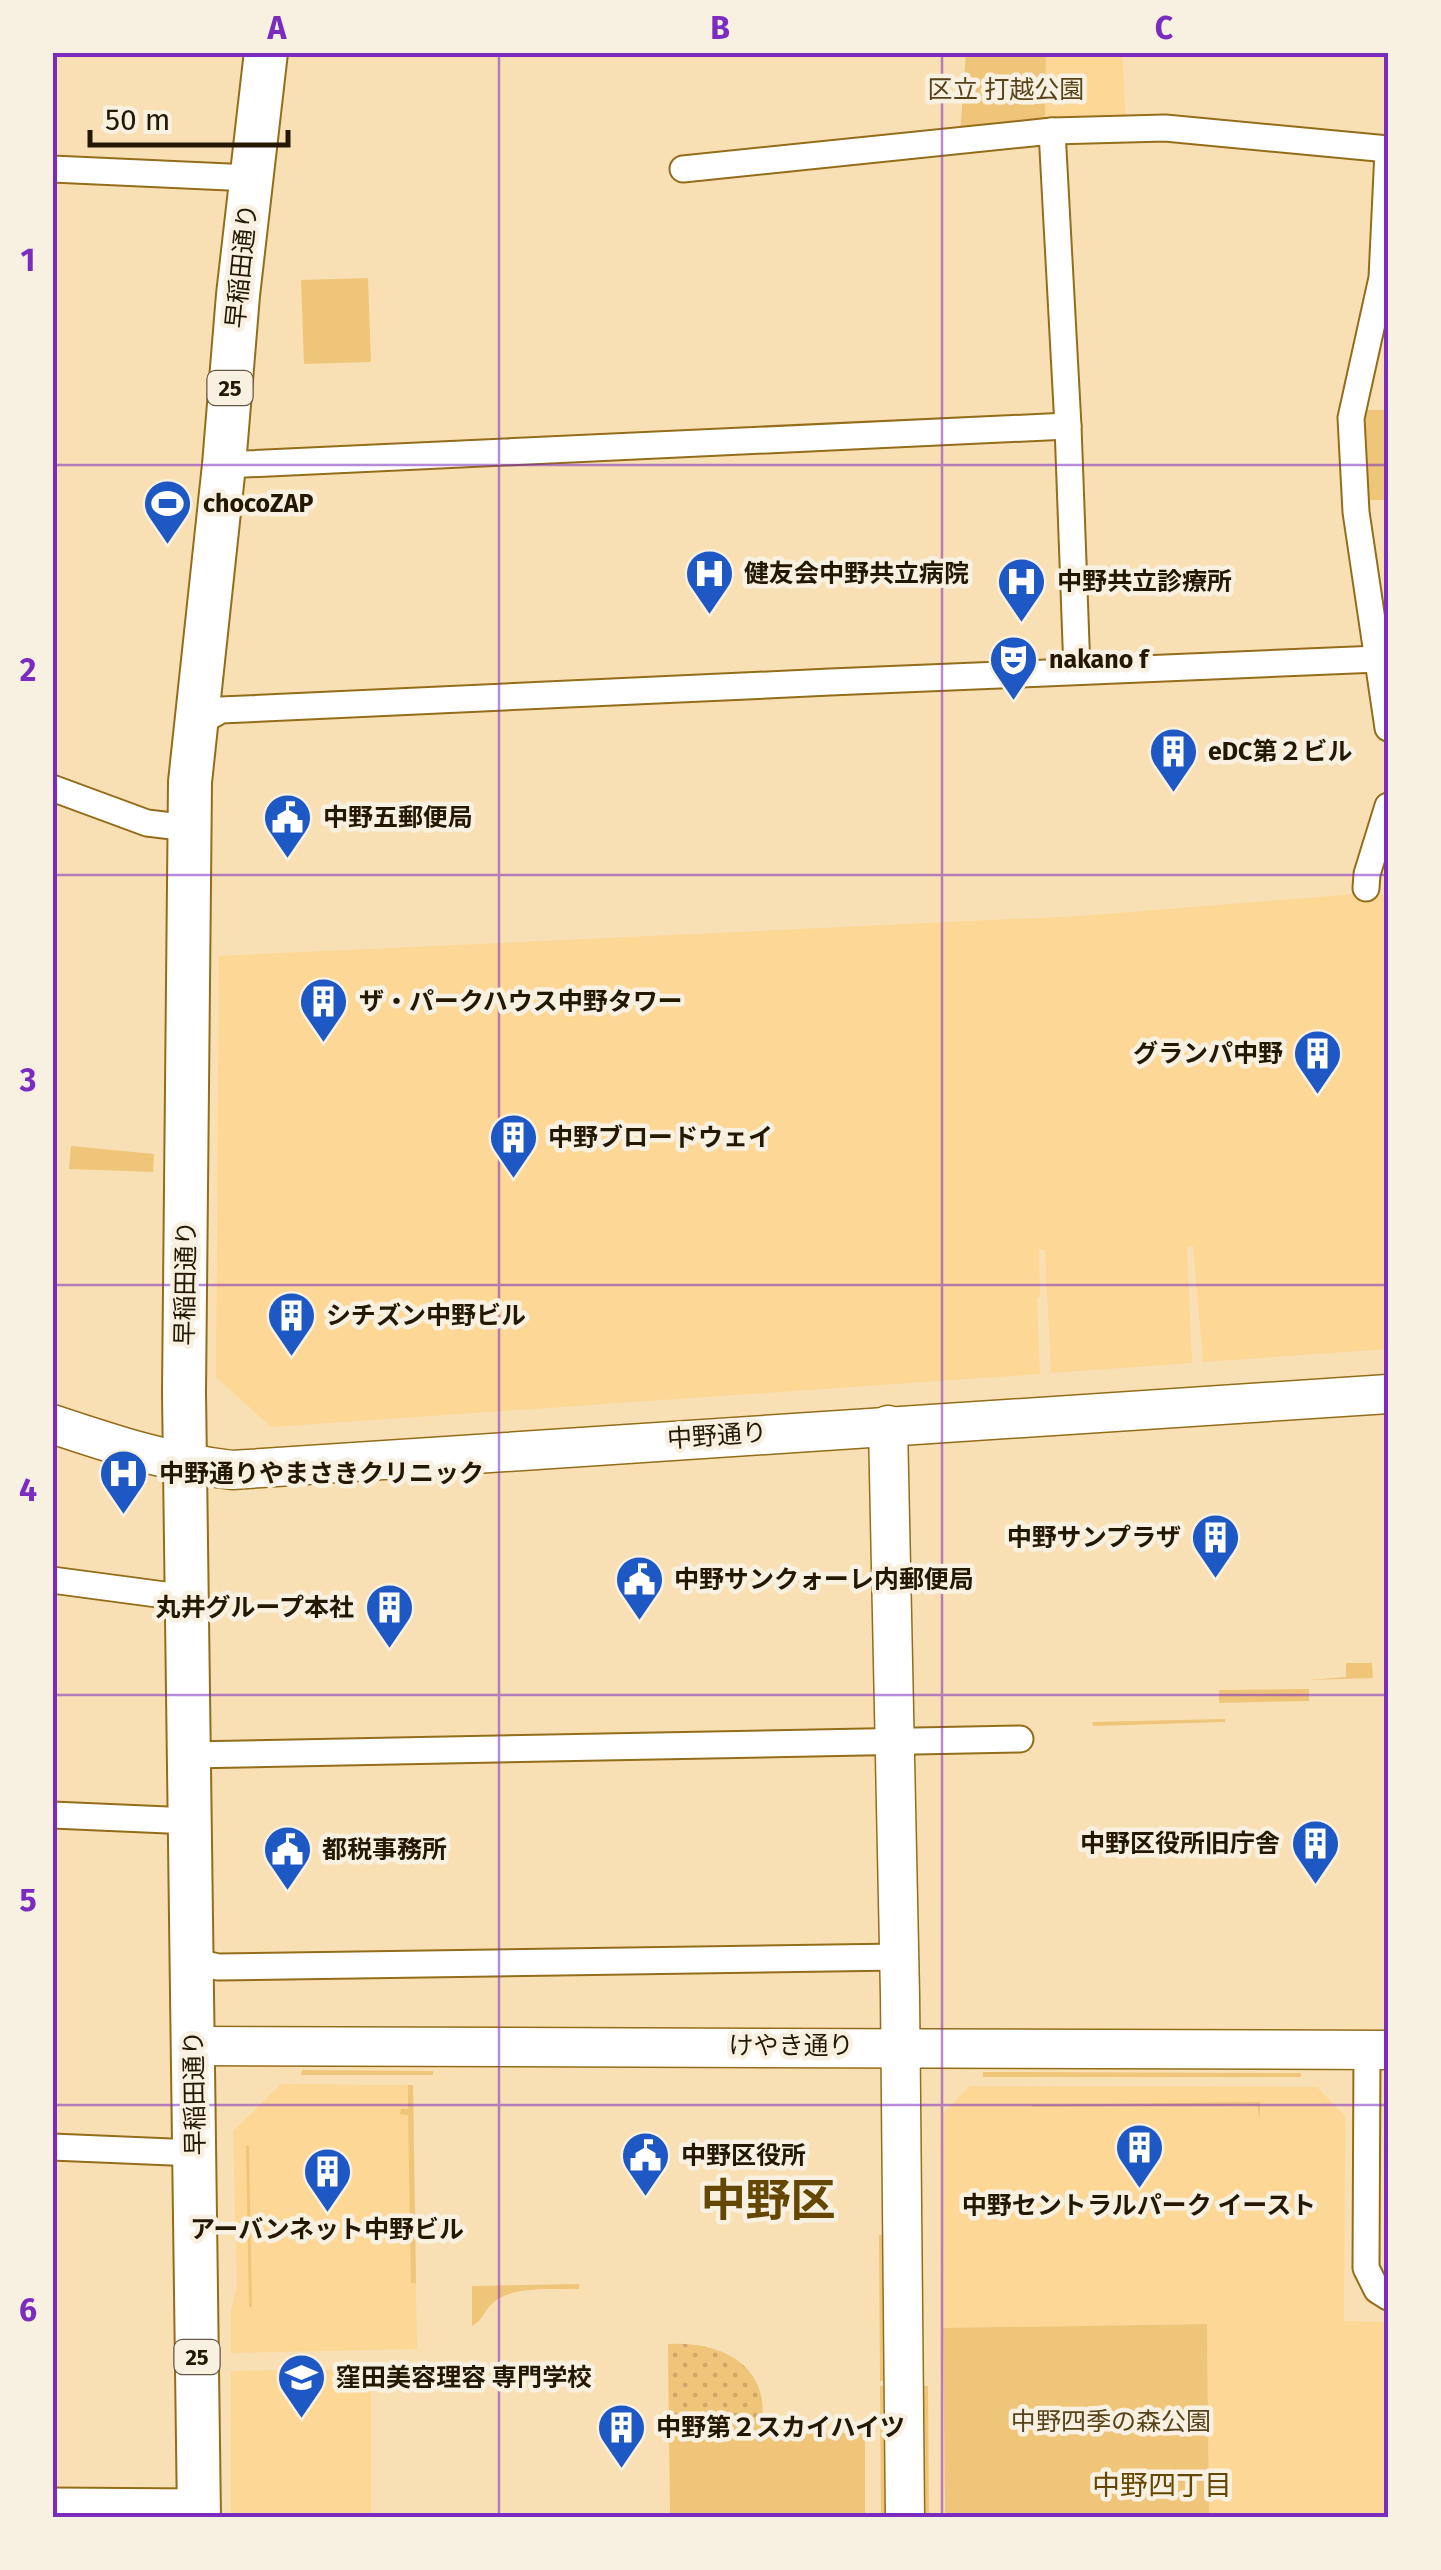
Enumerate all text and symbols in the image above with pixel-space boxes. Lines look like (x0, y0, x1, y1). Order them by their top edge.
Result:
text: A (267, 9, 288, 47)
text: B (710, 9, 730, 47)
text: C (1155, 9, 1174, 47)
park label: 区立 打越公園 (928, 75, 1084, 105)
scale bar (90, 85, 288, 147)
text: 50 m (105, 102, 170, 138)
street label: 早稲田通り (221, 202, 263, 330)
text: 1 (21, 241, 35, 279)
road number: 25 (208, 371, 252, 405)
sports icon: chocoZAP (142, 478, 194, 546)
place label: chocoZAP (203, 489, 313, 519)
hospital icon: 健友会中野共立病院 (683, 548, 735, 616)
hospital icon: 中野共立診療所 (996, 556, 1048, 624)
place label: 健友会中野共立病院 (744, 559, 969, 589)
place label: 中野共立診療所 (1057, 567, 1232, 597)
theatre icon: nakano f (988, 634, 1040, 702)
place label: nakano f (1049, 645, 1150, 675)
text: 2 (20, 651, 36, 689)
building icon: eDC第２ビル (1147, 726, 1199, 794)
place label: eDC第２ビル (1208, 737, 1352, 767)
public building icon: 中野五郵便局 (262, 792, 314, 860)
place label: 中野五郵便局 (323, 803, 473, 833)
building icon: ザ・パークハウス中野タワー (298, 976, 350, 1044)
place label: ザ・パークハウス中野タワー (359, 987, 683, 1017)
building icon: グランパ中野 (1292, 1028, 1344, 1096)
place label: グランパ中野 (1133, 1039, 1283, 1069)
text: 3 (19, 1061, 36, 1099)
building icon: 中野ブロードウェイ (487, 1112, 539, 1180)
place label: 中野ブロードウェイ (548, 1123, 773, 1153)
street label: 早稲田通り (170, 1220, 202, 1346)
building icon: シチズン中野ビル (265, 1290, 317, 1358)
place label: シチズン中野ビル (326, 1301, 526, 1331)
street label: 中野通り (666, 1418, 768, 1454)
hospital icon: 中野通りやまさきクリニック (98, 1448, 150, 1516)
place label: 中野通りやまさきクリニック (159, 1459, 484, 1489)
text: 4 (19, 1471, 37, 1509)
building icon: 中野サンプラザ (1190, 1512, 1242, 1580)
place label: 中野サンプラザ (1007, 1523, 1181, 1553)
public building icon: 中野サンクォーレ内郵便局 (613, 1554, 665, 1622)
place label: 中野サンクォーレ内郵便局 (674, 1565, 974, 1595)
building icon: 丸井グループ本社 (363, 1582, 415, 1650)
place label: 丸井グループ本社 (155, 1593, 354, 1623)
building icon: 中野区役所旧庁舎 (1289, 1818, 1341, 1886)
public building icon: 都税事務所 (261, 1824, 313, 1892)
place label: 中野区役所旧庁舎 (1080, 1829, 1280, 1859)
place label: 都税事務所 (322, 1835, 447, 1865)
text: 5 (19, 1881, 37, 1919)
street label: 早稲田通り (179, 2030, 211, 2156)
street label: けやき通り (728, 2031, 854, 2061)
building icon: 中野セントラルパーク イースト (1113, 2122, 1165, 2190)
public building icon: 中野区役所 (620, 2130, 672, 2198)
place label: 中野区役所 (681, 2141, 806, 2171)
building icon: アーバンネット中野ビル (301, 2146, 353, 2214)
district label: 中野区 (700, 2174, 836, 2228)
place label: 中野セントラルパーク イースト (962, 2191, 1316, 2221)
place label: アーバンネット中野ビル (190, 2215, 464, 2245)
text: 6 (19, 2291, 37, 2329)
road number: 25 (174, 2340, 220, 2374)
school or university icon: 窪田美容理容 専門学校 (275, 2352, 327, 2420)
place label: 窪田美容理容 専門学校 (336, 2363, 592, 2393)
building icon: 中野第２スカイハイツ (595, 2402, 647, 2470)
park label: 中野四季の森公園 (1011, 2407, 1211, 2437)
place label: 中野第２スカイハイツ (656, 2413, 905, 2443)
district label: 中野四丁目 (1092, 2469, 1232, 2502)

